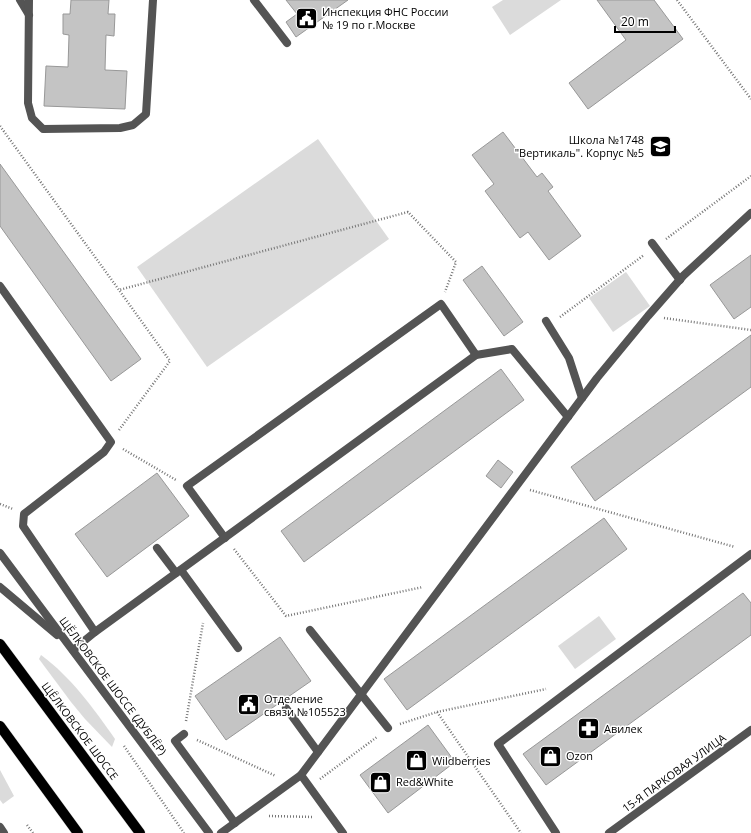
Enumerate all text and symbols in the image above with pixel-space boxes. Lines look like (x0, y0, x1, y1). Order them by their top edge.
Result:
place label: Инспекция ФНС России № 19 по г.Москве (322, 4, 449, 32)
public building icon: Инспекция ФНС России № 19 по г.Москве (294, 5, 320, 31)
scale bar (615, 8, 675, 34)
text: 20 m (621, 13, 649, 30)
place label: Школа №1748 "Вертикаль". Корпус №5 (515, 132, 644, 160)
school or university icon: Школа №1748 "Вертикаль". Корпус №5 (647, 133, 673, 159)
street label: ЩЁЛКОВСКОЕ ШОССЕ (ДУБЛЁР) (57, 614, 169, 758)
street label: ЩЁЛКОВСКОЕ ШОССЕ (39, 680, 121, 782)
place label: Отделение связи №105523 (264, 691, 346, 719)
public building icon: Отделение связи №105523 (235, 692, 261, 718)
pharmacy icon: Авилек (575, 716, 601, 742)
place label: Авилек (604, 721, 643, 736)
street label: 15-Я ПАРКОВАЯ УЛИЦА (619, 730, 729, 815)
shop icon: Ozon (538, 743, 564, 769)
shop icon: Wildberries (403, 748, 429, 774)
place label: Ozon (566, 748, 593, 763)
place label: Wildberries (432, 753, 491, 768)
shop icon: Red&White (368, 769, 394, 795)
place label: Red&White (396, 774, 454, 789)

